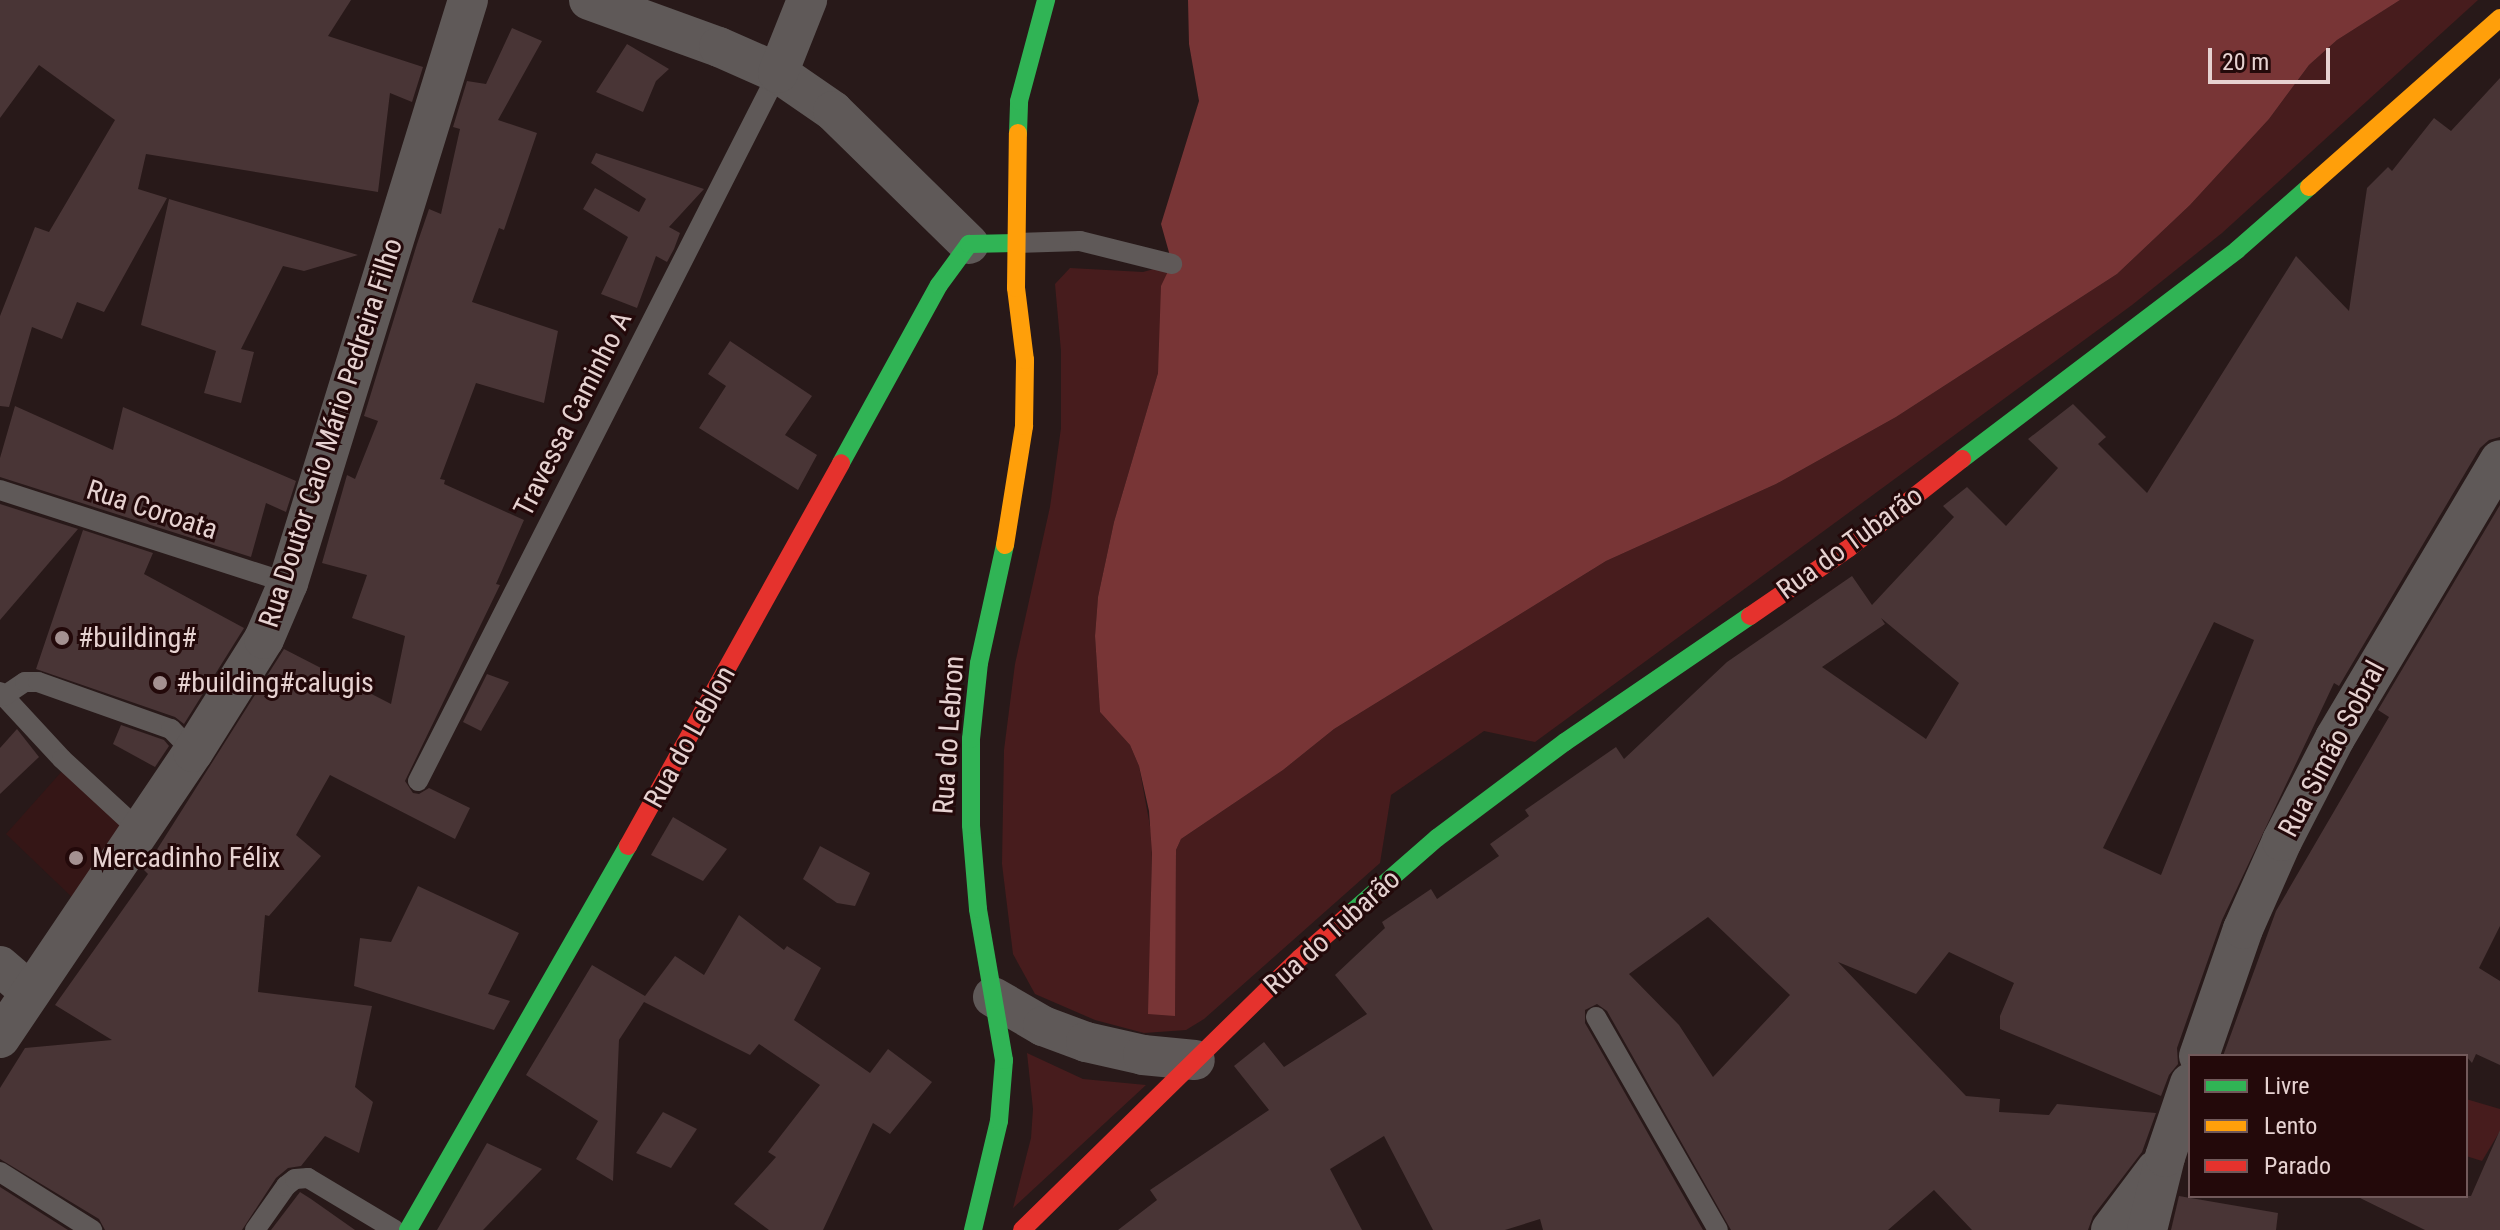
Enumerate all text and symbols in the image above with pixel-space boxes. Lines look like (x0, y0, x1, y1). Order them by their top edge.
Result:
scale bar (2212, 32, 2334, 82)
text: 20 m (2222, 48, 2269, 76)
street label: Rua Doutor Caio Mário Pedreira Filho (252, 234, 410, 632)
street label: Travessa Caminho A (507, 306, 639, 522)
street label: Rua Coroata (82, 473, 222, 547)
street label: Rua do Tubarão (1771, 479, 1929, 607)
place label: #building# (78, 621, 197, 655)
marker: #building# (53, 629, 71, 647)
street label: Rua do Lebron (927, 655, 971, 815)
street label: Rua Simão Sobral (2272, 655, 2392, 843)
street label: Rua do Leblon (637, 660, 743, 814)
place label: #building#calugis (176, 666, 374, 700)
marker: #building#calugis (151, 674, 169, 692)
place label: Mercadinho Félix (92, 841, 280, 875)
marker: Mercadinho Félix (67, 849, 85, 867)
street label: Rua do Tubarão (1257, 862, 1407, 1002)
legend (2188, 1054, 2468, 1198)
text: Livre (2264, 1072, 2310, 1100)
text: Lento (2264, 1112, 2317, 1140)
text: Parado (2264, 1152, 2331, 1180)

